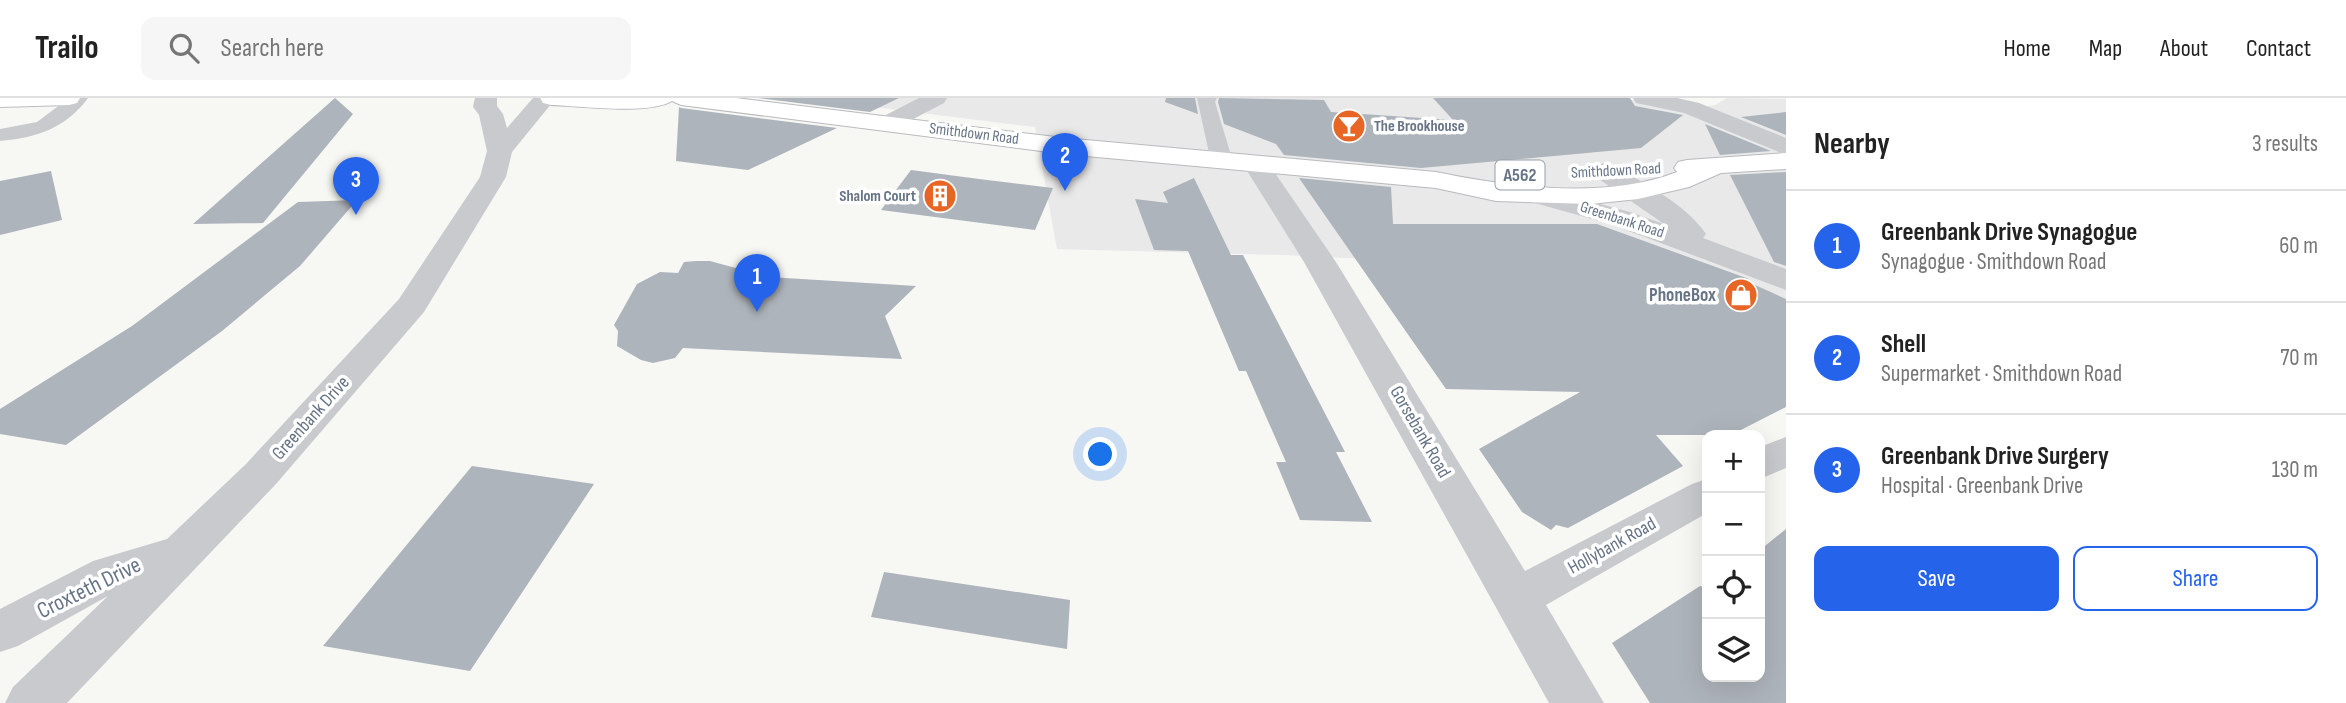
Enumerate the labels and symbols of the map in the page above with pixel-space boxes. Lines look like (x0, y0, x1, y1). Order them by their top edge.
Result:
bar icon: The Brookhouse (1330, 107, 1368, 145)
place label: The Brookhouse (1374, 117, 1465, 136)
street label: Smithdown Road (928, 119, 1020, 149)
pin: 2 (1042, 133, 1088, 191)
pin: 3 (333, 157, 379, 215)
street label: Smithdown Road (1571, 159, 1661, 183)
road number: A562 (1496, 160, 1544, 190)
building icon: Shalom Court (921, 177, 959, 215)
place label: Shalom Court (839, 187, 916, 206)
street label: Greenbank Road (1578, 198, 1666, 242)
pin: 1 (734, 254, 780, 312)
shop icon: PhoneBox (1722, 276, 1760, 314)
place label: PhoneBox (1649, 284, 1716, 307)
street label: Greenbank Drive (267, 371, 355, 465)
street label: Gorsebank Road (1384, 382, 1456, 482)
your location (1083, 437, 1117, 471)
street label: Hollybank Road (1564, 512, 1660, 580)
street label: Croxteth Drive (33, 551, 145, 625)

